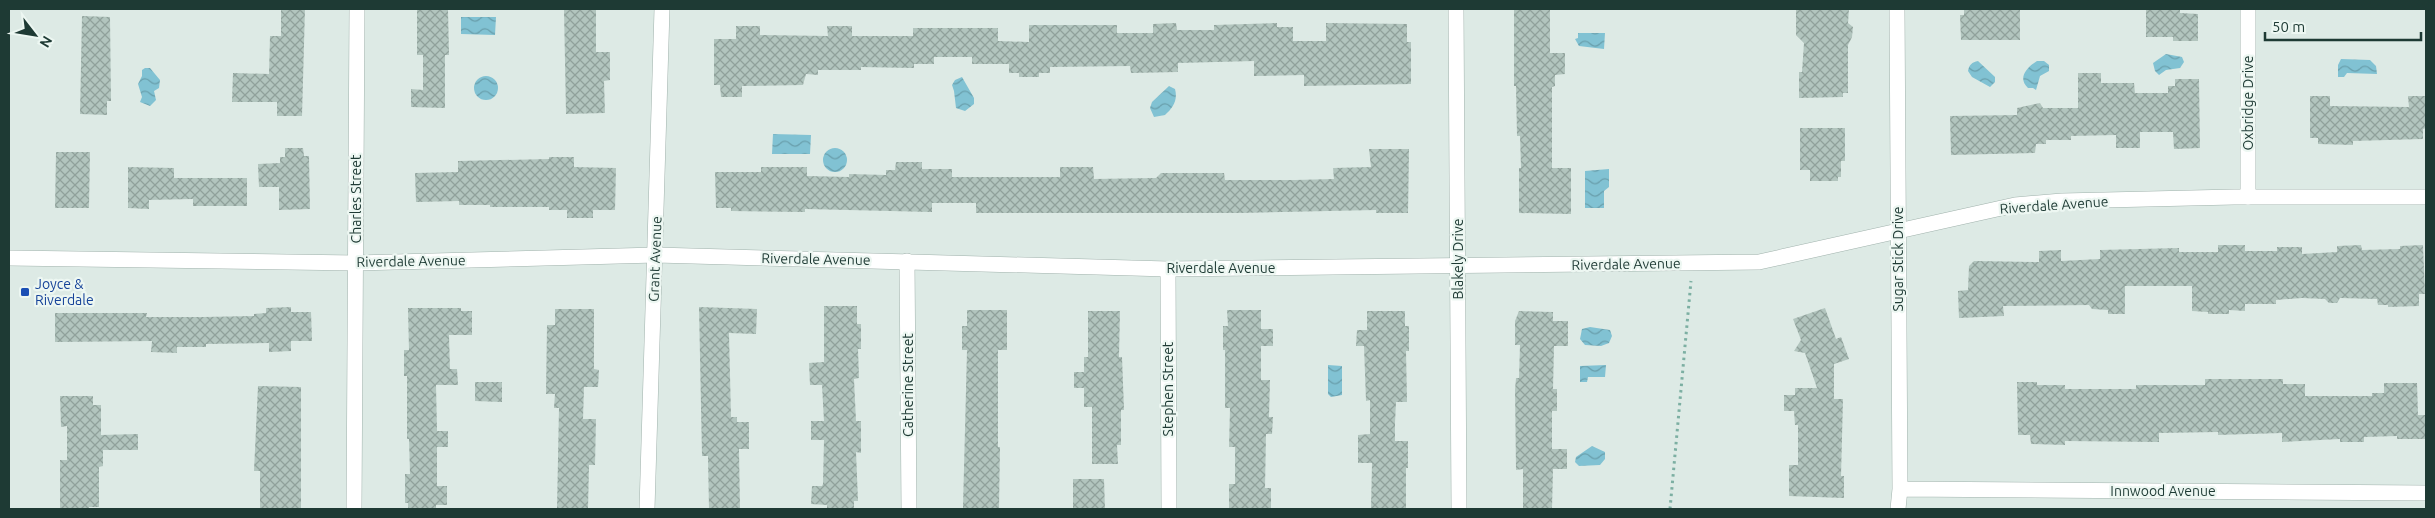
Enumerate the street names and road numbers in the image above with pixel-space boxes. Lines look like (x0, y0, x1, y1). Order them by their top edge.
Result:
street label: Oxbridge Drive (2240, 55, 2256, 151)
street label: Charles Street (348, 154, 364, 243)
street label: Riverdale Avenue (1999, 193, 2109, 217)
street label: Sugar Stick Drive (1890, 206, 1906, 312)
street label: Grant Avenue (646, 216, 664, 302)
street label: Blakely Drive (1450, 218, 1466, 300)
street label: Riverdale Avenue (761, 250, 871, 268)
street label: Riverdale Avenue (356, 252, 466, 270)
street label: Riverdale Avenue (1571, 255, 1681, 273)
street label: Riverdale Avenue (1166, 260, 1276, 276)
street label: Catherine Street (900, 333, 916, 437)
street label: Stephen Street (1160, 341, 1176, 436)
street label: Innwood Avenue (2110, 483, 2216, 499)

